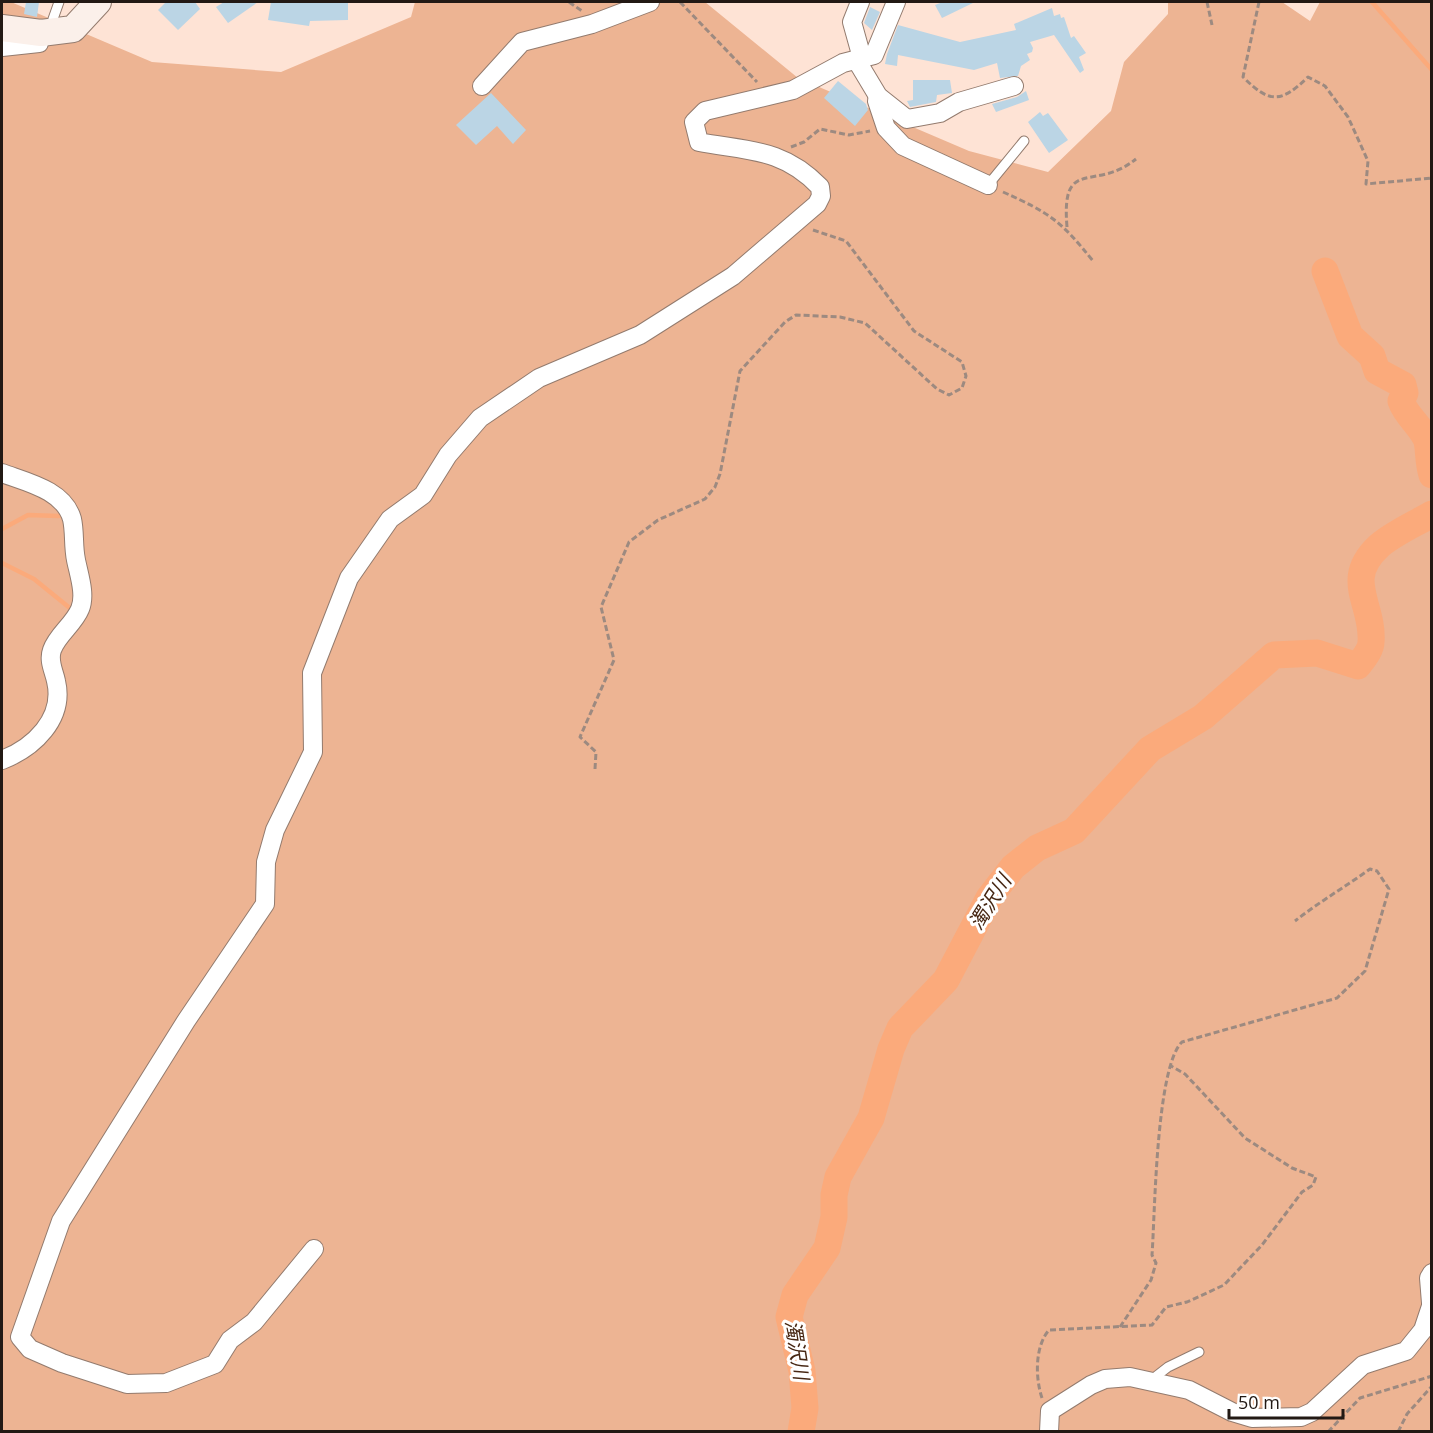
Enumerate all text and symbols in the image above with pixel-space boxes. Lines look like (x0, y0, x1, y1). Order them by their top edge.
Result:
water label: 濁沢川 (962, 867, 1018, 934)
water label: 濁沢川 (779, 1318, 816, 1384)
scale bar (1229, 1382, 1343, 1420)
text: 50 m (1238, 1390, 1280, 1414)

